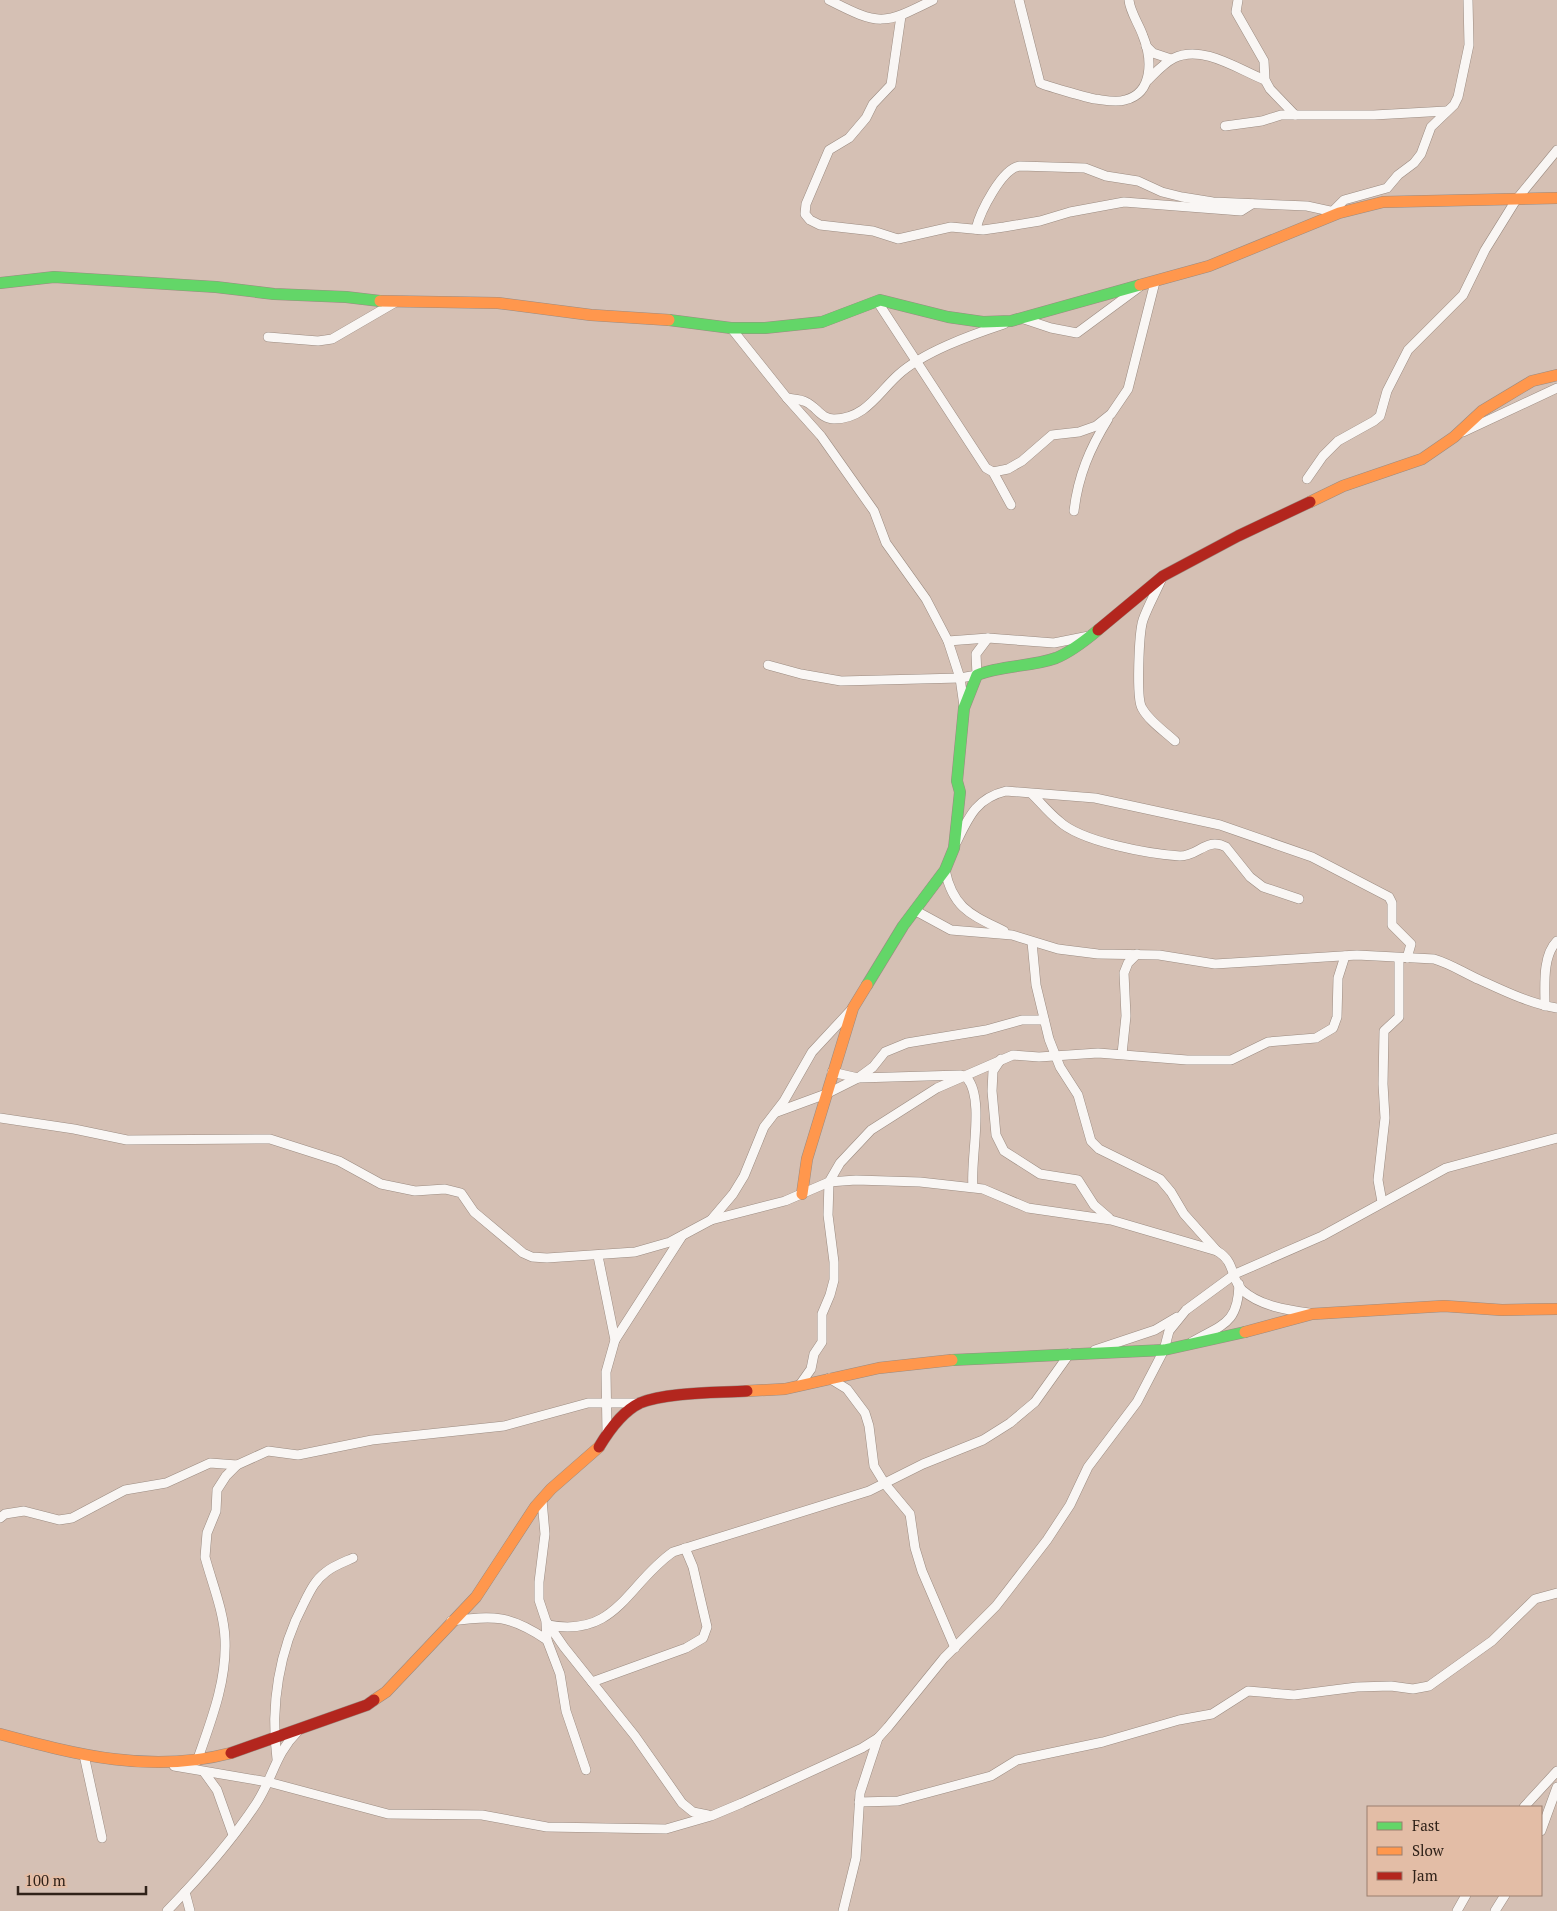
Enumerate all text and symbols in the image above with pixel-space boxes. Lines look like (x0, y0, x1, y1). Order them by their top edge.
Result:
legend (1367, 1806, 1542, 1896)
text: Fast (1412, 1815, 1440, 1835)
text: Slow (1412, 1840, 1445, 1860)
scale bar (18, 1864, 145, 1896)
text: Jam (1412, 1865, 1438, 1885)
text: 100 m (25, 1870, 66, 1890)

